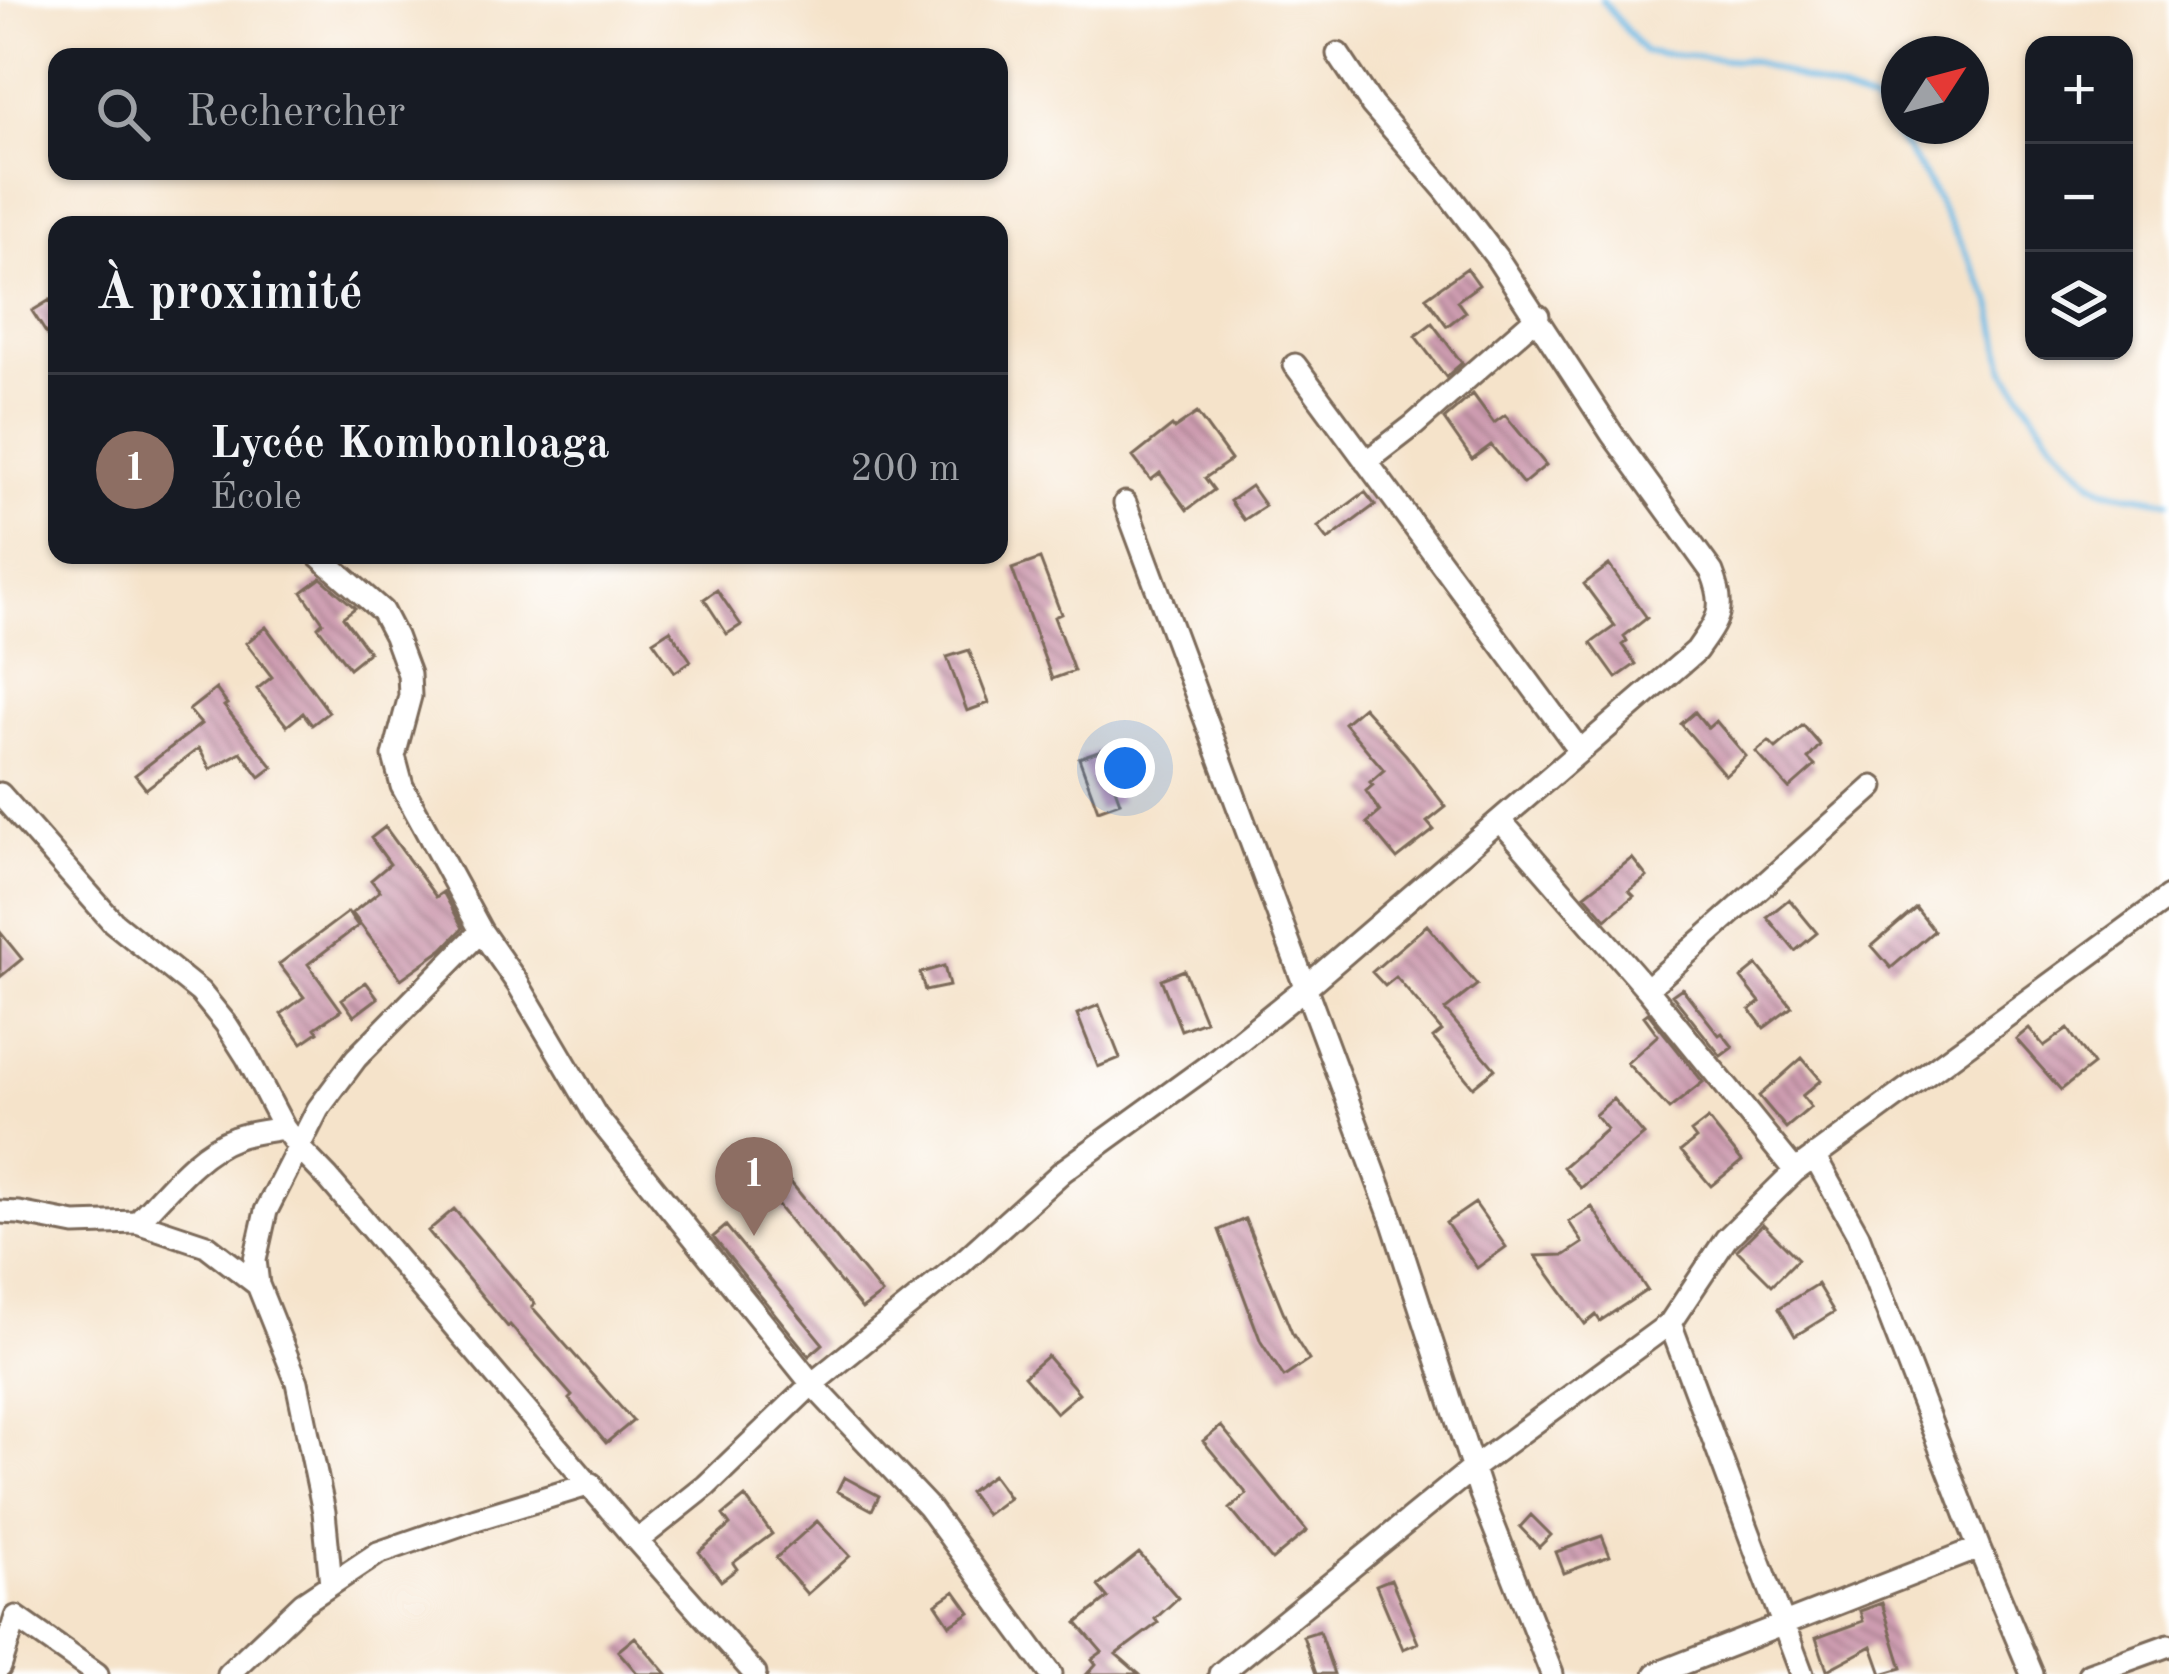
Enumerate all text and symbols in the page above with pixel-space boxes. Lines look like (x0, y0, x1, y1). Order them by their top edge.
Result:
north arrow (1881, 36, 1989, 144)
map controls (2025, 36, 2133, 360)
button: + (2025, 36, 2133, 144)
search box (48, 48, 1008, 180)
icon: search (90, 81, 156, 147)
text: Rechercher (186, 91, 405, 136)
button: − (2025, 144, 2133, 252)
button: layers (2025, 252, 2133, 360)
text: À proximité (96, 269, 363, 320)
text: Lycée Kombonloaga (210, 423, 610, 468)
text: 1 (124, 450, 146, 489)
text: 200 m (850, 450, 960, 489)
text: École (210, 478, 302, 517)
your location (1095, 738, 1155, 798)
pin: 1 (715, 1137, 793, 1236)

